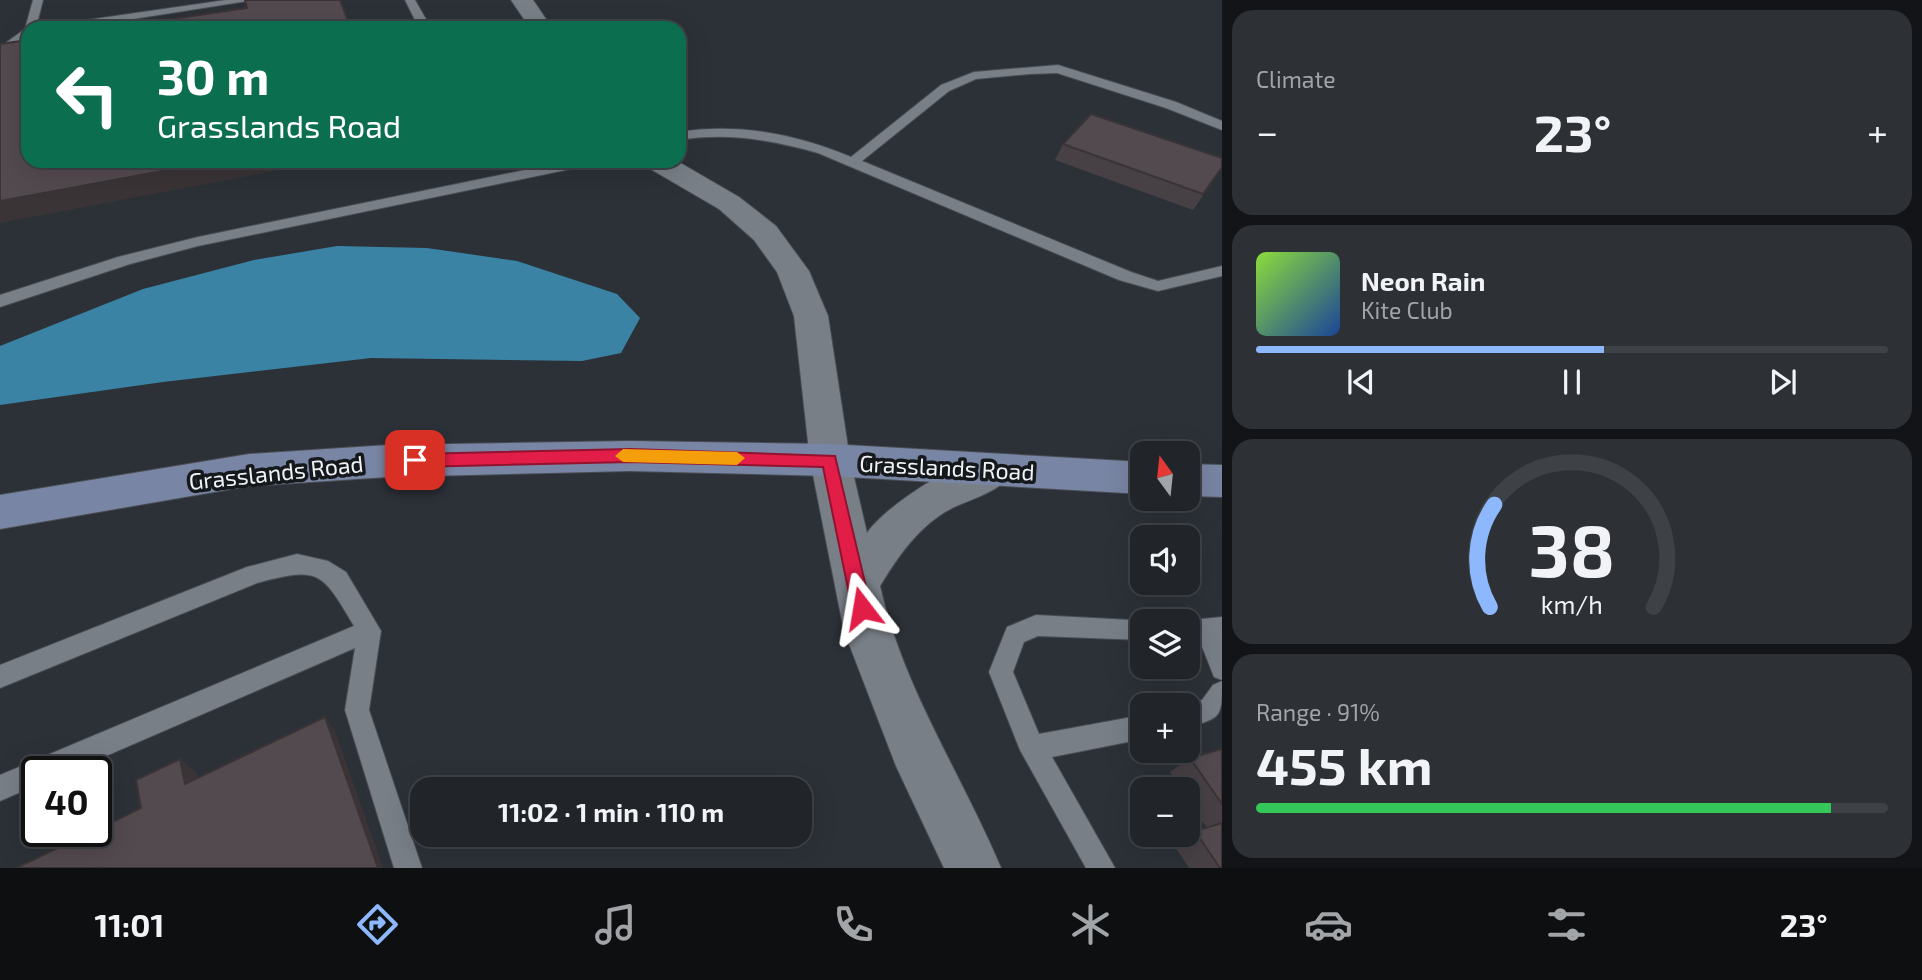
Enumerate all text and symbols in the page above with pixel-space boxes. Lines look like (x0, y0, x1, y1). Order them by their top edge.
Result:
text: 30 m (157, 46, 269, 105)
icon: left (42, 49, 133, 140)
text: Climate (1256, 65, 1336, 93)
text: 23° (1534, 100, 1611, 162)
text: Grasslands Road (157, 106, 401, 144)
text: − (1256, 108, 1278, 154)
text: + (1867, 108, 1888, 154)
text: Neon Rain (1361, 265, 1485, 296)
text: Kite Club (1361, 296, 1453, 324)
icon: previous (1342, 363, 1380, 401)
icon: pause (1553, 363, 1591, 401)
icon: next (1764, 363, 1802, 401)
pin (385, 430, 445, 490)
icon: arrive (396, 441, 434, 479)
north arrow (1130, 441, 1200, 511)
map controls (1130, 441, 1200, 847)
street label: Grasslands Road (859, 448, 1035, 486)
street label: Grasslands Road (187, 449, 365, 495)
text: 38 (1529, 505, 1615, 593)
button: sound (1130, 525, 1200, 595)
position arrow (825, 571, 899, 645)
text: km/h (1541, 589, 1603, 619)
button: layers (1130, 609, 1200, 679)
button: + (1130, 693, 1200, 763)
text: Range · 91% (1256, 698, 1380, 726)
text: 455 km (1256, 733, 1433, 795)
speed limit sign: 40 (21, 756, 112, 847)
button: − (1130, 777, 1200, 847)
text: 11:02 · 1 min · 110 m (498, 796, 724, 827)
icon: directions (353, 900, 402, 949)
icon: music (591, 900, 640, 949)
icon: phone (829, 900, 878, 949)
icon: climate (1066, 900, 1115, 949)
icon: car (1304, 900, 1353, 949)
icon: filters (1542, 900, 1591, 949)
text: 11:01 (94, 905, 164, 943)
text: 23° (1780, 905, 1828, 943)

